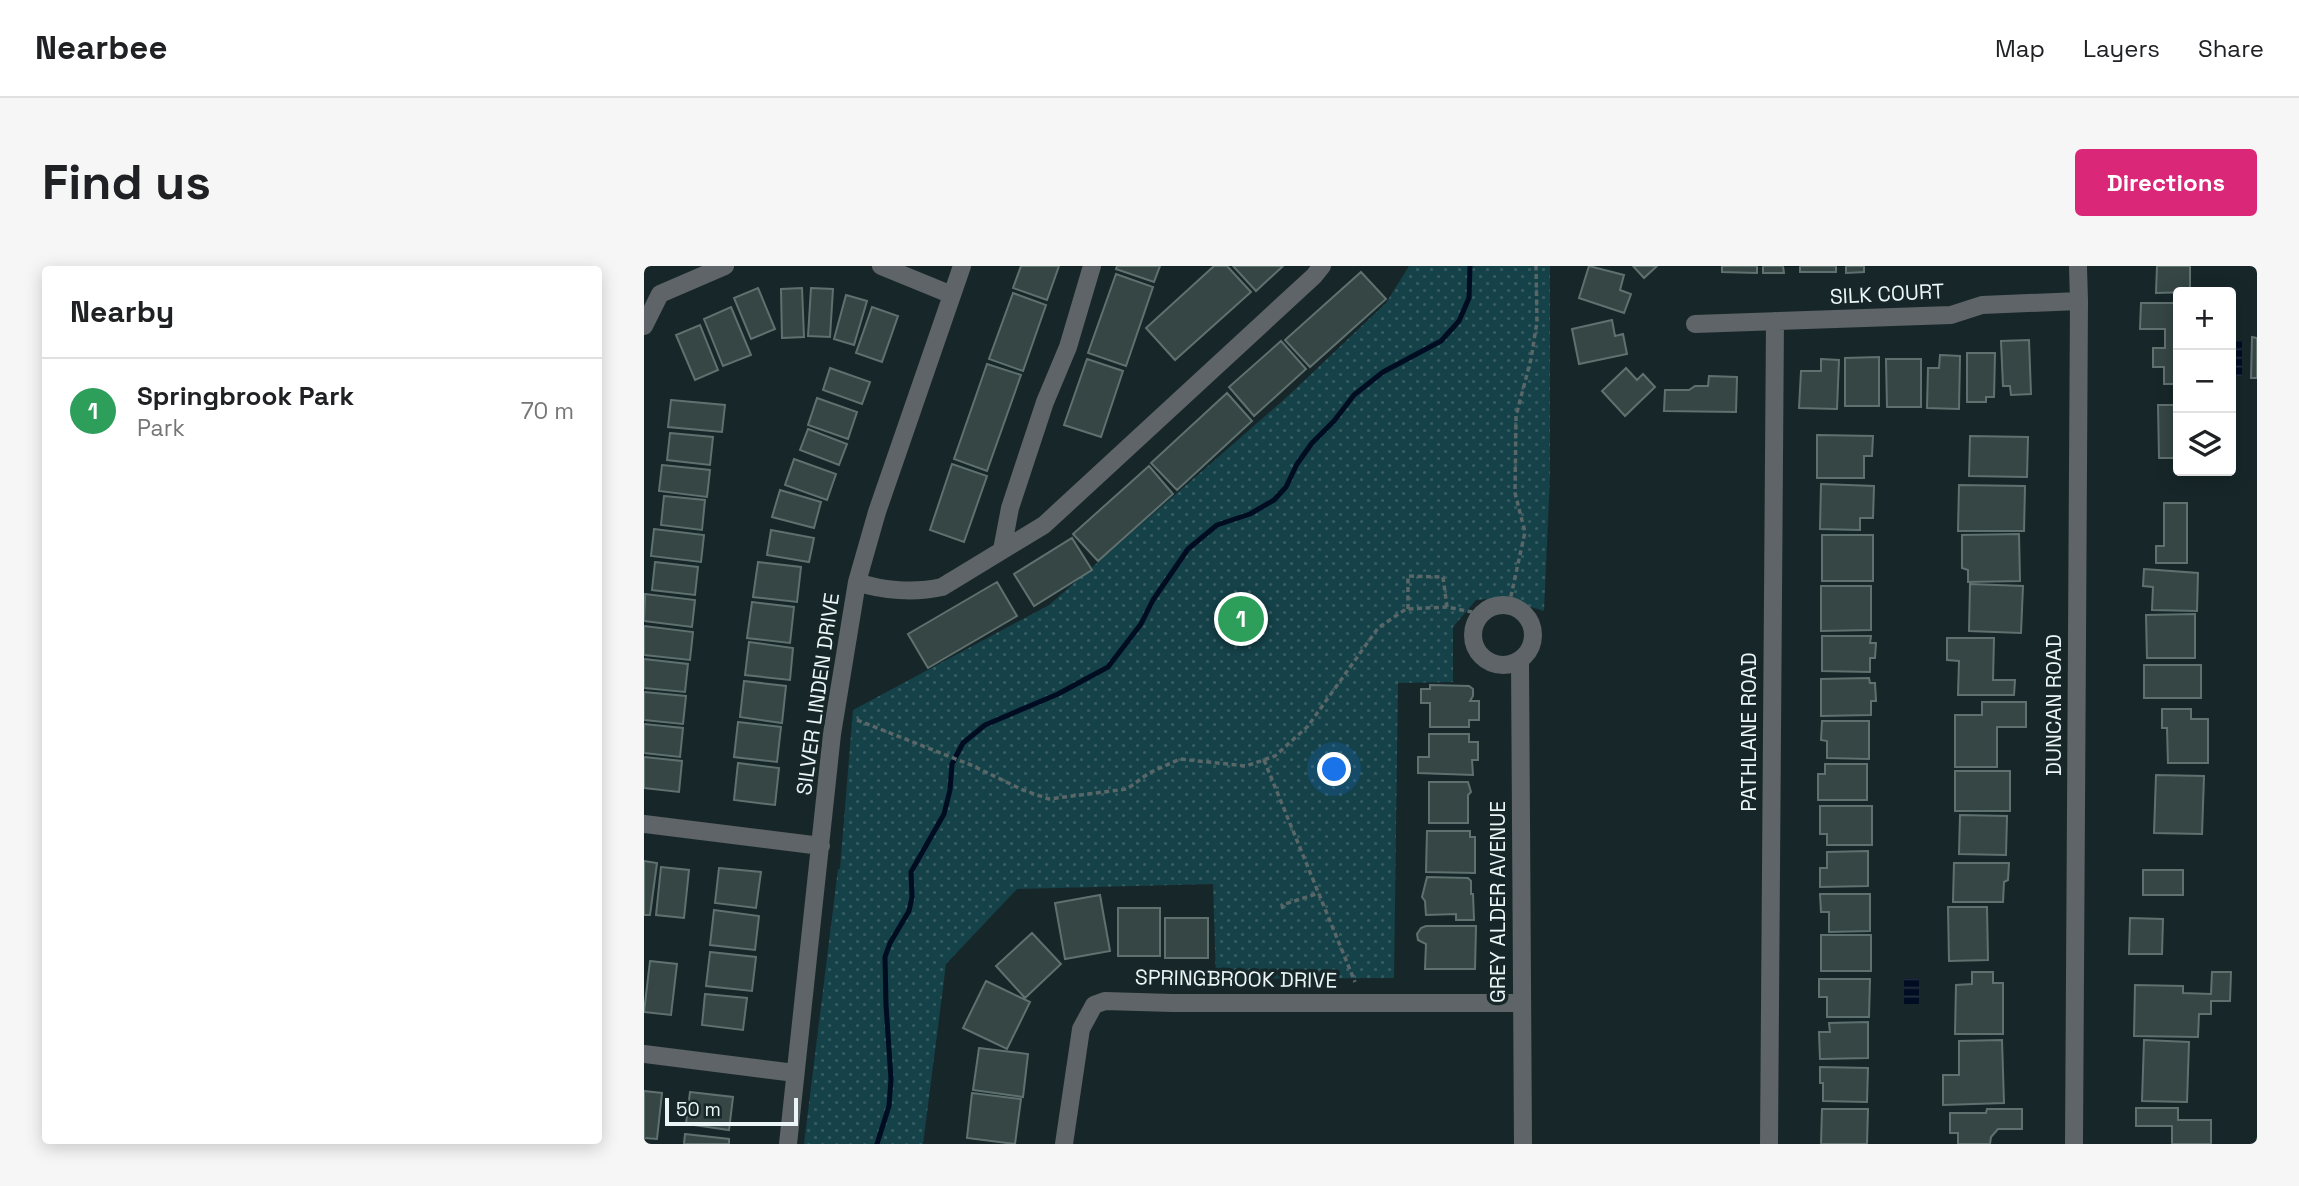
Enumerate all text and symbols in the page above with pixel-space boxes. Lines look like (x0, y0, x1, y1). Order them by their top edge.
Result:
text: Nearbee (35, 27, 167, 69)
text: Map (1995, 33, 2045, 64)
text: Layers (2083, 33, 2160, 64)
text: Share (2198, 33, 2264, 64)
button: Directions (2075, 149, 2257, 216)
text: Find us (42, 151, 211, 213)
street label: SILK COURT (1829, 277, 1945, 310)
map controls (2173, 287, 2236, 476)
button: + (2173, 287, 2236, 350)
text: Nearby (70, 292, 174, 331)
button: − (2173, 350, 2236, 413)
text: Springbrook Park (137, 379, 354, 413)
text: 1 (88, 396, 98, 426)
text: 70 m (521, 396, 574, 426)
text: Park (137, 413, 185, 443)
button: layers (2173, 413, 2236, 476)
street label: SILVER LINDEN DRIVE (790, 591, 845, 797)
pin: 1 (1218, 593, 1264, 645)
street label: DUNCAN ROAD (2040, 634, 2067, 776)
street label: PATHLANE ROAD (1735, 652, 1762, 812)
your location (1317, 752, 1351, 786)
street label: GREY ALDER AVENUE (1484, 801, 1511, 1003)
street label: SPRINGBROOK DRIVE (1135, 963, 1337, 994)
scale bar (665, 1095, 798, 1127)
text: 50 m (676, 1097, 721, 1122)

